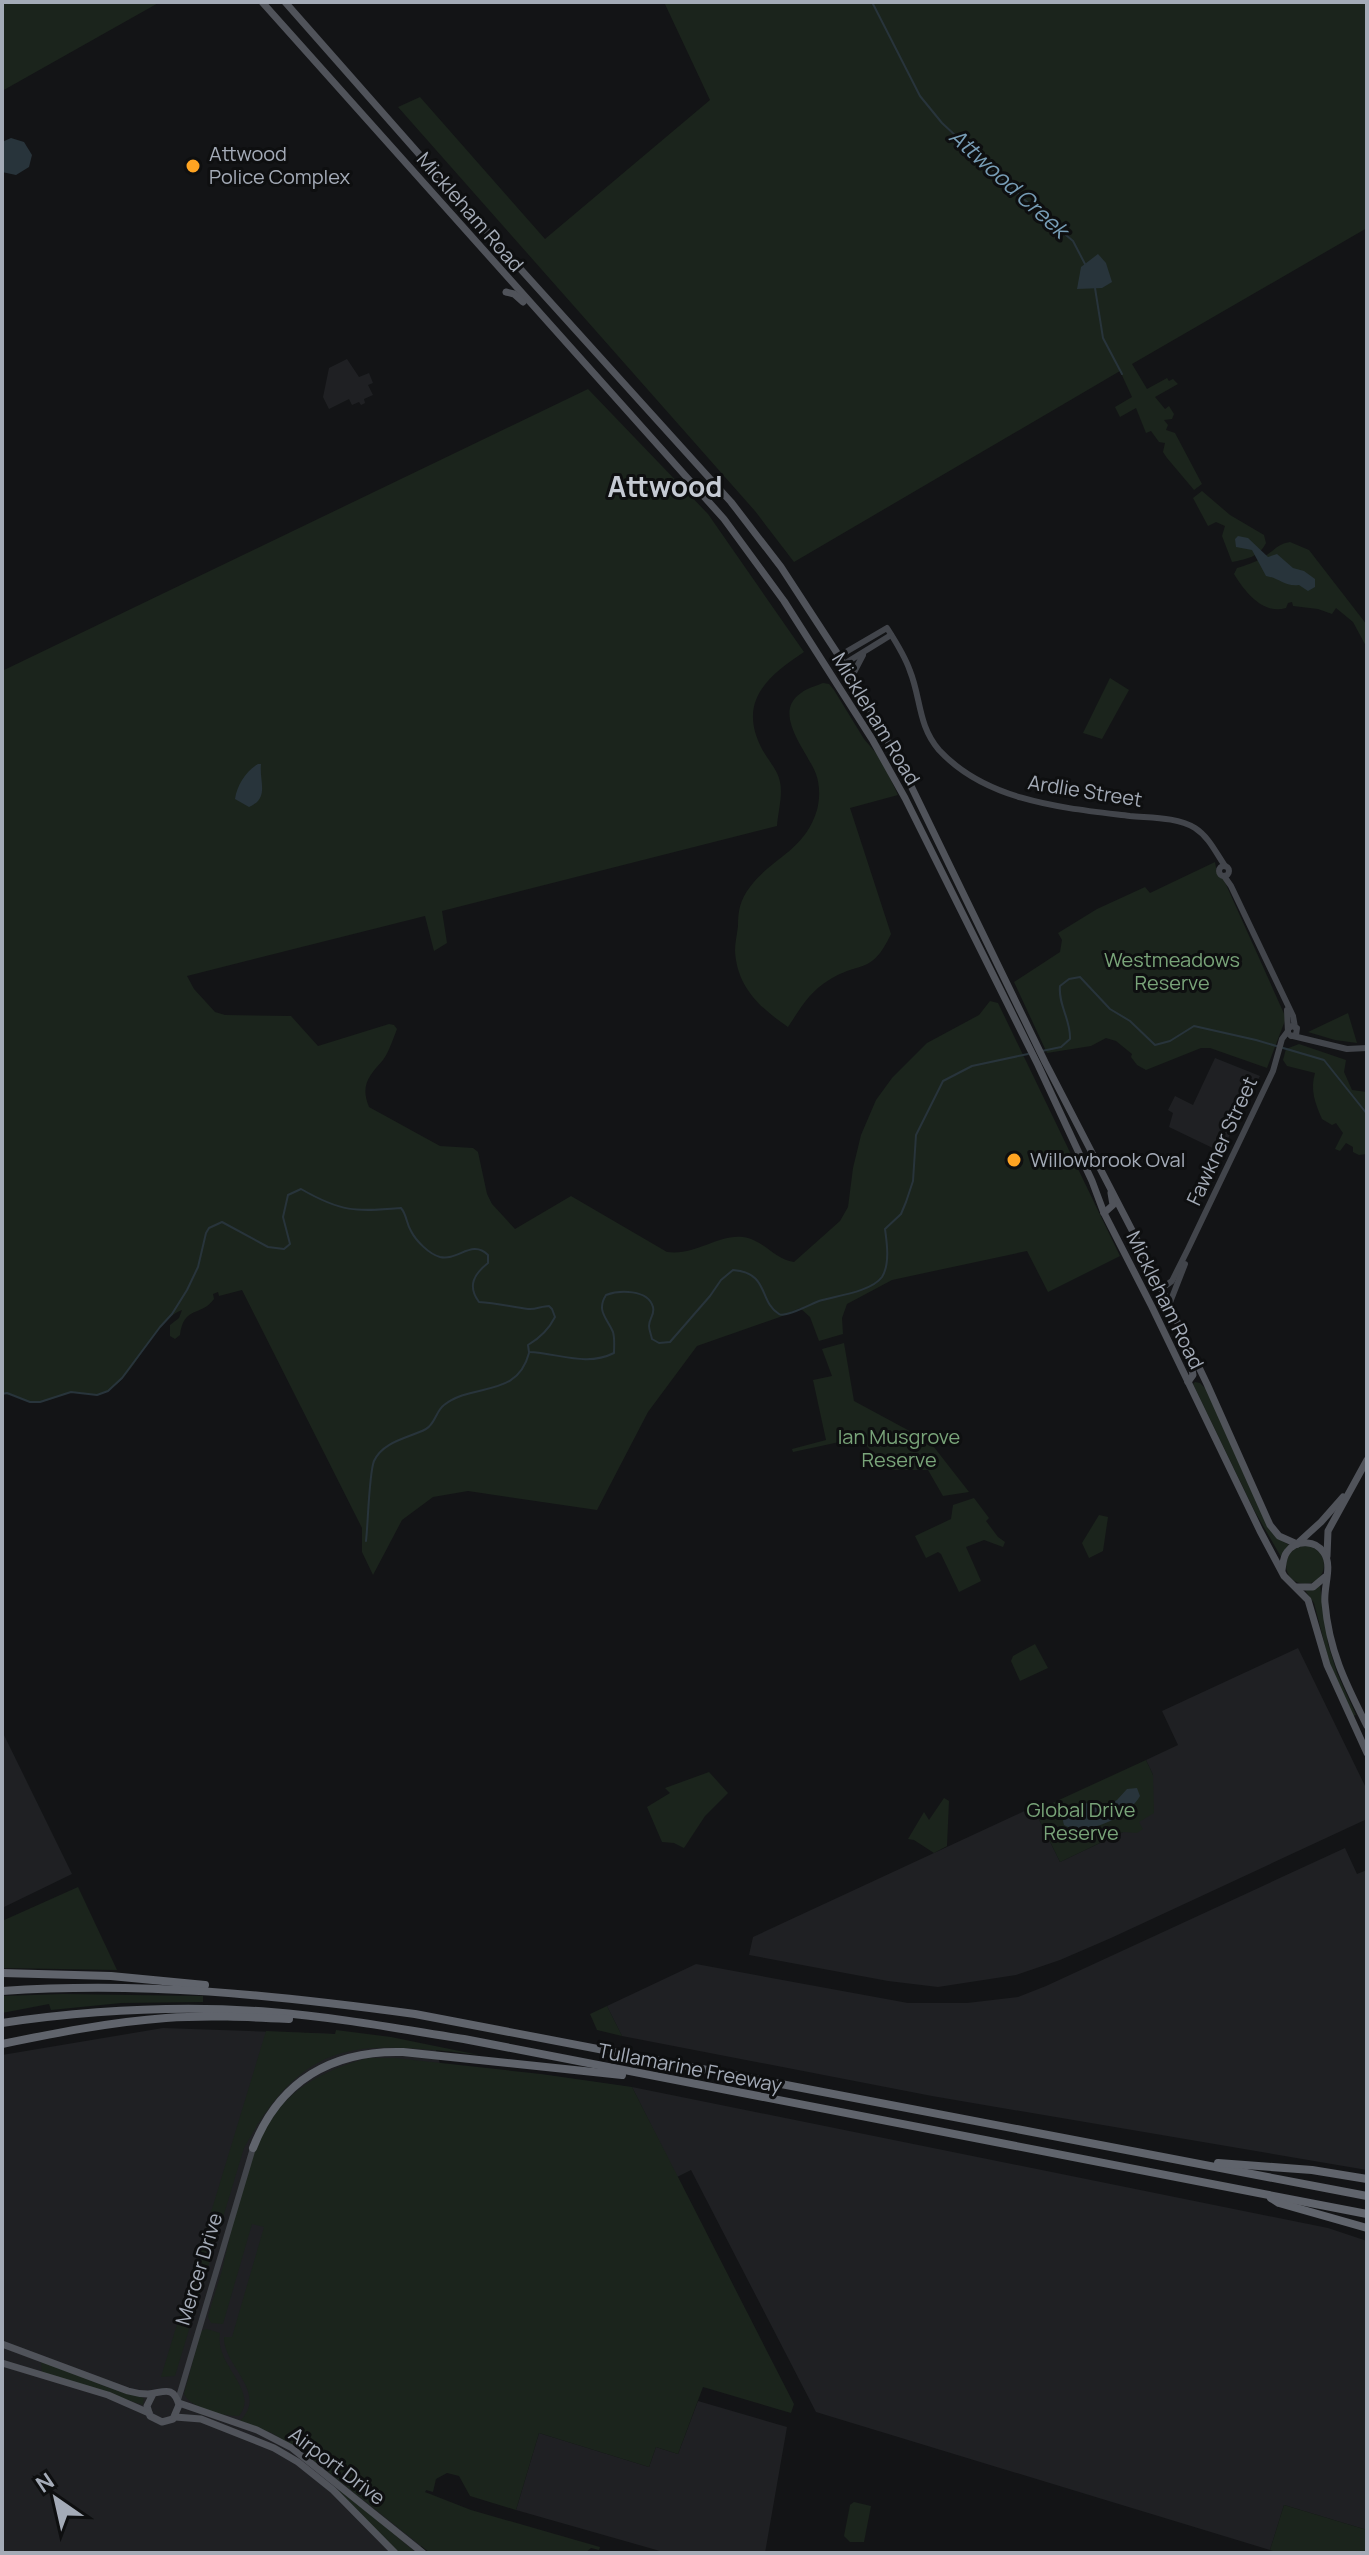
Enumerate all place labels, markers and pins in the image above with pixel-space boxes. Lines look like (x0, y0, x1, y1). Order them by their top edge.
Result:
place label: Attwood Police Complex (209, 140, 351, 190)
marker: Attwood Police Complex (184, 157, 202, 175)
place label: Willowbrook Oval (1030, 1146, 1185, 1173)
marker: Willowbrook Oval (1005, 1151, 1023, 1169)

